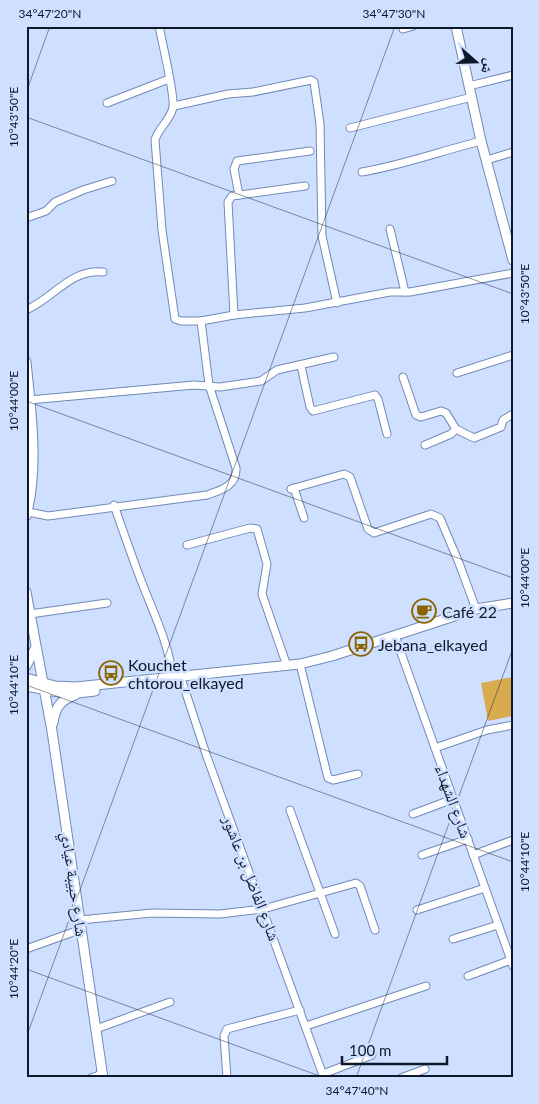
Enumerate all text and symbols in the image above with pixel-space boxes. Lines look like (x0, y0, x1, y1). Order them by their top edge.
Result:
text: 34°47'20"N (19, 6, 81, 21)
text: 34°47'30"N (363, 6, 425, 21)
north arrow (452, 38, 502, 88)
text: ش (477, 56, 499, 77)
text: 10°43'50"E (6, 87, 21, 147)
text: 10°43'50"E (517, 264, 532, 324)
text: 10°44'00"E (6, 371, 21, 431)
text: 10°44'00"E (517, 548, 532, 608)
cafe icon: Café 22 (411, 598, 437, 624)
place label: Café 22 (442, 602, 497, 621)
bus stop icon: Jebana_elkayed (348, 631, 374, 657)
place label: Jebana_elkayed (378, 635, 488, 654)
text: 10°44'10"E (6, 655, 21, 715)
place label: Kouchet chtorou_elkayed (128, 655, 244, 692)
bus stop icon: Kouchet chtorou_elkayed (98, 660, 124, 686)
street label: شارع الشهداء (430, 762, 476, 841)
street label: شارع الفاضل بن عاشور (217, 812, 285, 944)
street label: شارع حبيبة عيادي (54, 830, 92, 938)
text: 10°44'10"E (517, 832, 532, 892)
text: 10°44'20"E (6, 939, 21, 999)
scale bar (342, 1034, 446, 1066)
text: 100 m (349, 1041, 391, 1059)
text: 34°47'40"N (326, 1083, 388, 1098)

